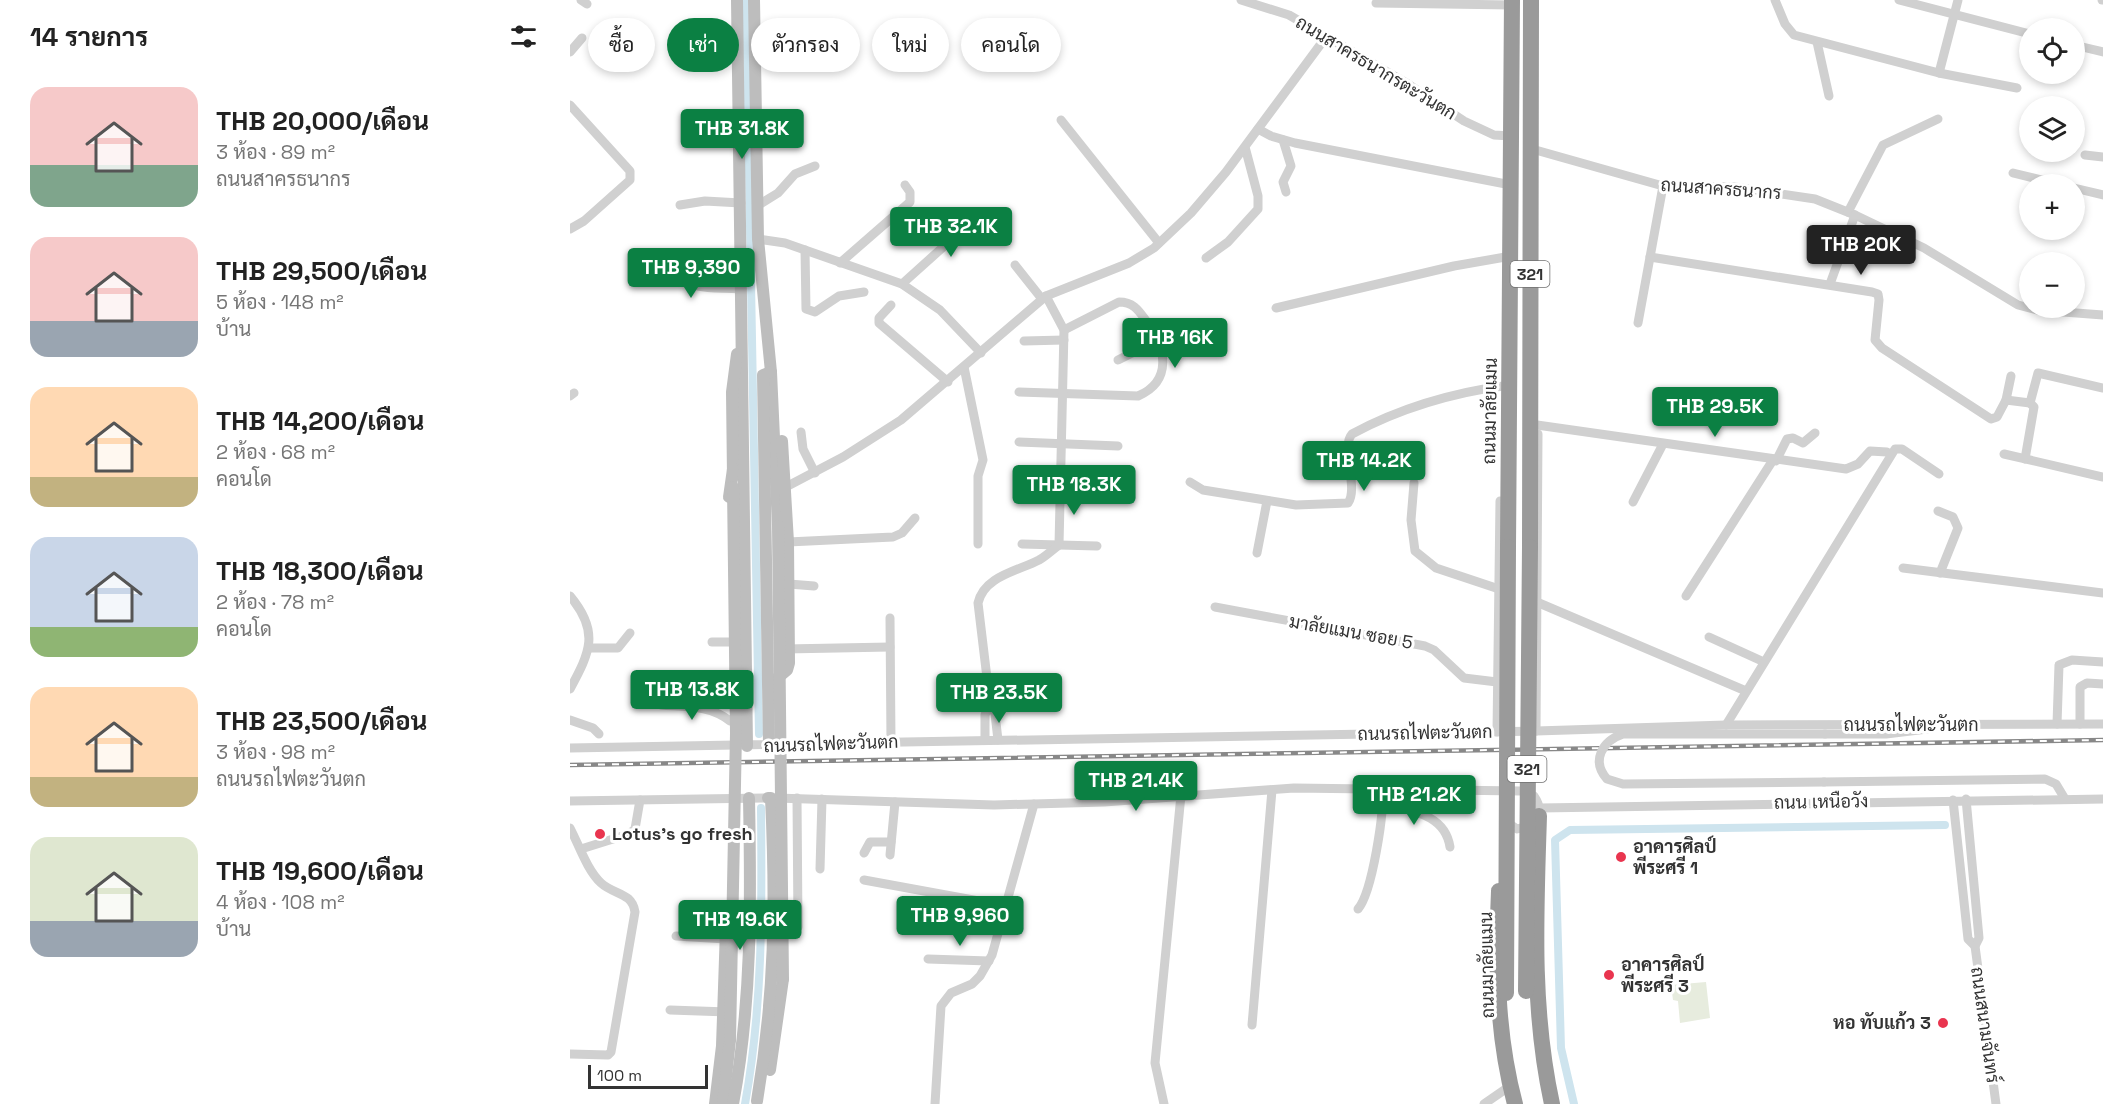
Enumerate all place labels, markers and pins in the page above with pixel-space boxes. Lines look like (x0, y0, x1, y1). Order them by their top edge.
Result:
pin: THB 31.8K (673, 109, 811, 160)
pin: THB 32.1K (882, 207, 1020, 258)
pin: THB 20K (1806, 225, 1916, 276)
pin: THB 9,390 (622, 248, 760, 299)
pin: THB 16K (1120, 318, 1230, 369)
pin: THB 29.5K (1646, 387, 1784, 438)
pin: THB 14.2K (1295, 441, 1433, 492)
pin: THB 18.3K (1005, 465, 1143, 516)
pin: THB 13.8K (623, 670, 761, 721)
pin: THB 23.5K (930, 673, 1068, 724)
pin: THB 21.4K (1067, 761, 1205, 812)
pin: THB 21.2K (1345, 775, 1483, 826)
place label: Lotus's go fresh (612, 822, 753, 845)
marker: Lotus's go fresh (593, 827, 607, 841)
place label: อาคารศิลป์ พีระศรี 1 (1633, 835, 1716, 879)
marker: อาคารศิลป์ พีระศรี 1 (1614, 850, 1628, 864)
pin: THB 9,960 (891, 896, 1029, 947)
pin: THB 19.6K (671, 900, 809, 951)
place label: อาคารศิลป์ พีระศรี 3 (1621, 953, 1704, 997)
marker: อาคารศิลป์ พีระศรี 3 (1602, 968, 1616, 982)
place label: หอ ทับแก้ว 3 (1833, 1011, 1931, 1034)
marker: หอ ทับแก้ว 3 (1936, 1016, 1950, 1030)

